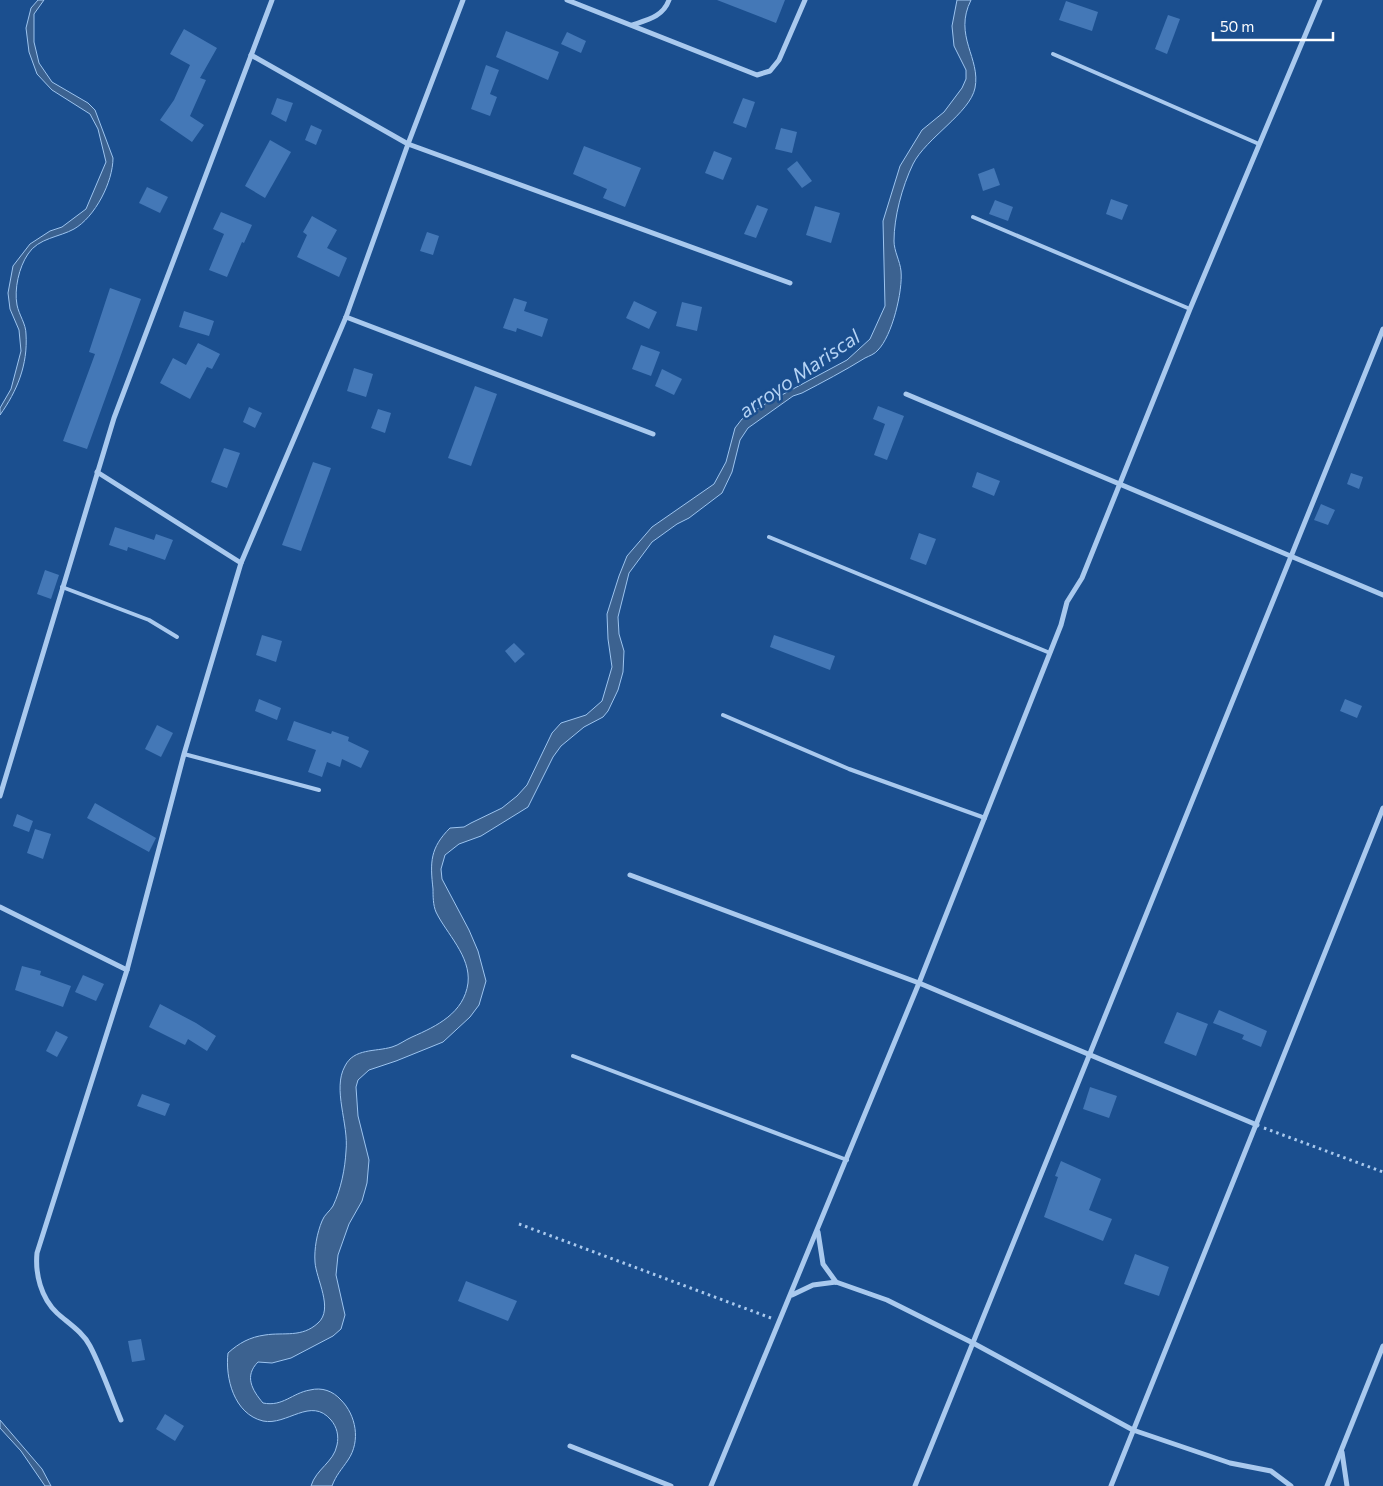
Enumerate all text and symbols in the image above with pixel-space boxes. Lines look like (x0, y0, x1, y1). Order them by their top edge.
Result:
scale bar (1213, 10, 1333, 42)
text: 50 m (1220, 17, 1254, 35)
water label: arroyo Mariscal (734, 323, 865, 422)

